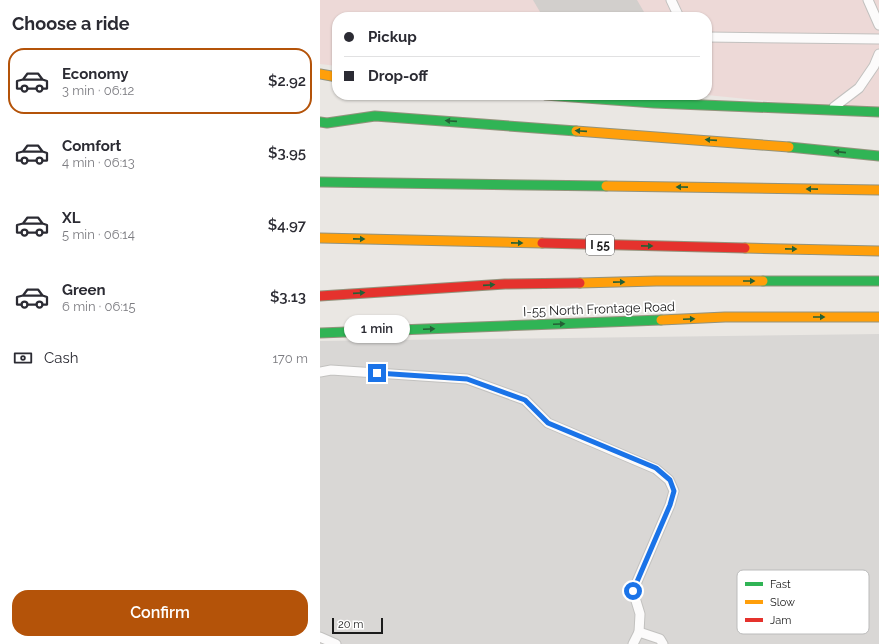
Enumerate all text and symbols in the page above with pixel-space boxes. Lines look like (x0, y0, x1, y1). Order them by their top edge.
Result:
text: Choose a ride (12, 13, 130, 34)
text: Pickup (368, 28, 417, 46)
icon: car (14, 63, 50, 99)
text: Economy (62, 65, 129, 83)
text: Drop-off (368, 67, 428, 85)
text: $2.92 (268, 72, 306, 90)
text: 3 min · 06:12 (62, 83, 134, 98)
one-way arrow (445, 118, 458, 125)
one-way arrow (575, 127, 587, 134)
icon: car (14, 135, 50, 171)
one-way arrow (705, 136, 717, 143)
text: Comfort (62, 137, 121, 155)
text: $3.95 (268, 144, 306, 162)
one-way arrow (834, 149, 846, 155)
text: 4 min · 06:13 (62, 155, 135, 170)
one-way arrow (675, 184, 688, 190)
one-way arrow (805, 186, 818, 192)
icon: car (14, 207, 50, 243)
text: XL (62, 209, 80, 227)
text: $4.97 (268, 216, 306, 234)
text: 5 min · 06:14 (62, 227, 135, 242)
road number: I 55 (586, 235, 614, 255)
one-way arrow (353, 236, 366, 242)
one-way arrow (511, 240, 524, 246)
one-way arrow (641, 243, 654, 249)
one-way arrow (785, 246, 798, 252)
one-way arrow (743, 278, 756, 284)
icon: car (14, 279, 50, 315)
one-way arrow (613, 279, 626, 285)
text: Green (62, 281, 106, 299)
one-way arrow (483, 282, 495, 289)
text: $3.13 (270, 288, 306, 306)
one-way arrow (353, 290, 365, 297)
text: 6 min · 06:15 (62, 299, 136, 314)
street label: I-55 North Frontage Road (523, 299, 675, 319)
one-way arrow (813, 314, 826, 320)
callout: 1 min (344, 315, 410, 343)
one-way arrow (683, 315, 695, 322)
one-way arrow (553, 320, 565, 327)
text: 1 min (361, 321, 393, 336)
one-way arrow (423, 325, 435, 332)
icon: cash (12, 347, 34, 369)
text: Cash (44, 349, 78, 367)
text: 170 m (272, 351, 308, 366)
route end (368, 364, 386, 382)
legend (737, 570, 869, 634)
text: Fast (770, 578, 791, 591)
route start (624, 582, 642, 600)
button: Confirm (12, 590, 308, 636)
text: Slow (770, 596, 795, 609)
text: Jam (770, 614, 791, 627)
scale bar (332, 616, 383, 635)
text: 20 m (338, 618, 363, 631)

